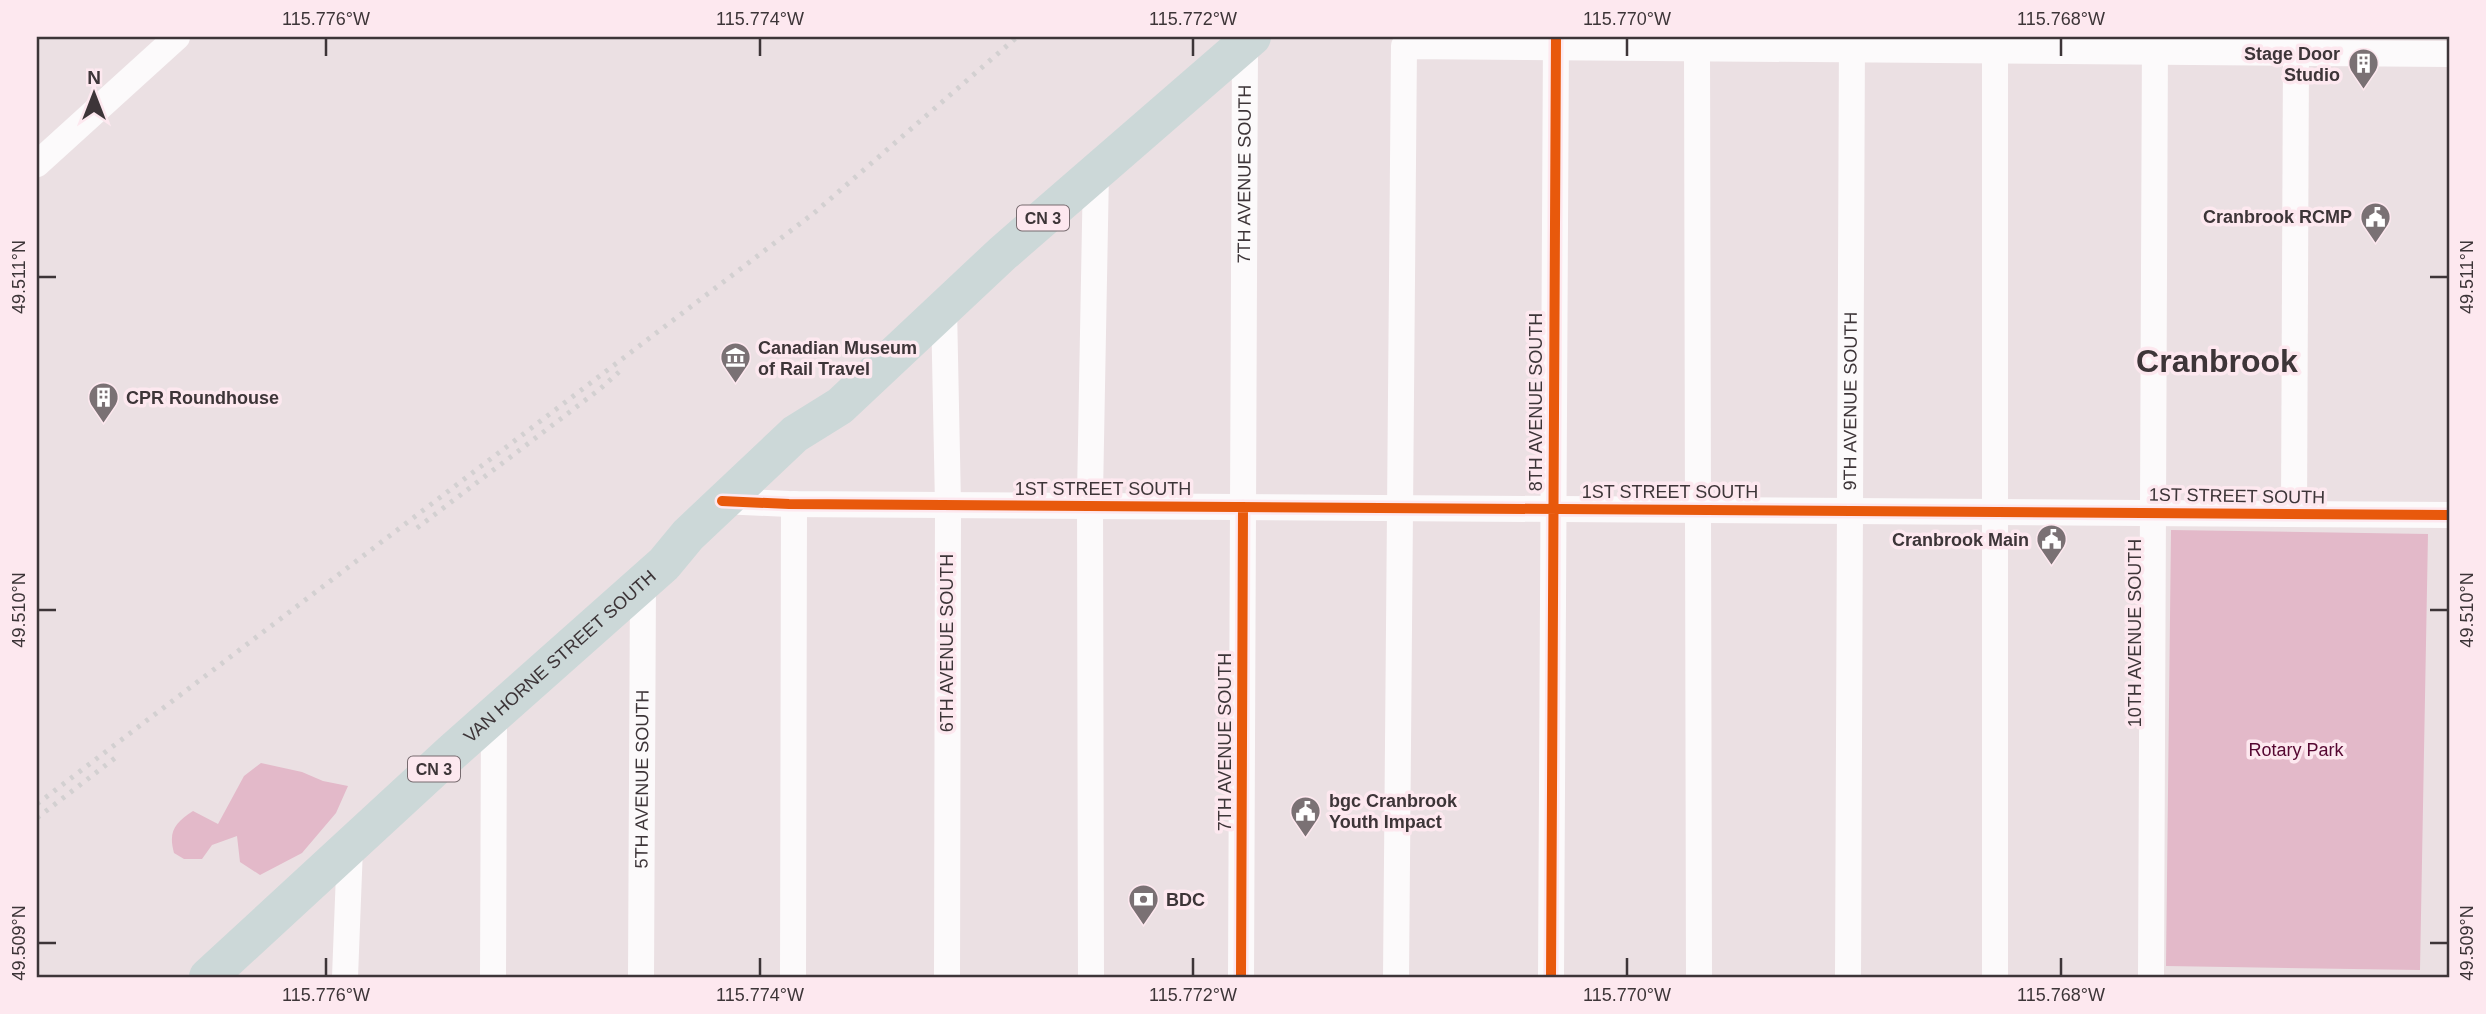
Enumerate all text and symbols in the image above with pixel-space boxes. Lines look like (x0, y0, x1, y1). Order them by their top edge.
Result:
text: 115.776°W (282, 9, 370, 29)
text: 115.774°W (716, 9, 804, 29)
text: 115.772°W (1149, 9, 1237, 29)
text: 115.770°W (1583, 9, 1671, 29)
text: 115.768°W (2017, 9, 2105, 29)
place label: Stage Door Studio (2244, 44, 2340, 85)
building icon: Stage Door Studio (2346, 47, 2380, 91)
north arrow (60, 60, 130, 130)
text: N (87, 67, 101, 88)
street label: 7TH AVENUE SOUTH (1234, 85, 1255, 263)
public building icon: Cranbrook RCMP (2358, 200, 2392, 244)
road number: CN 3 (1017, 206, 1069, 230)
place label: Cranbrook RCMP (2203, 207, 2352, 227)
text: 49.511°N (9, 240, 29, 314)
text: 49.511°N (2457, 240, 2477, 314)
street label: 9TH AVENUE SOUTH (1840, 312, 1861, 490)
street label: 8TH AVENUE SOUTH (1526, 313, 1546, 491)
place label: Canadian Museum of Rail Travel (758, 338, 917, 379)
museum icon: Canadian Museum of Rail Travel (718, 341, 752, 385)
district label: Cranbrook (2136, 343, 2298, 379)
building icon: CPR Roundhouse (86, 381, 120, 425)
place label: CPR Roundhouse (126, 388, 279, 408)
street label: 1ST STREET SOUTH (1015, 479, 1191, 499)
street label: 1ST STREET SOUTH (1582, 482, 1758, 502)
street label: 1ST STREET SOUTH (2149, 484, 2325, 508)
public building icon: Cranbrook Main (2035, 523, 2069, 567)
place label: Cranbrook Main (1892, 530, 2029, 550)
street label: 10TH AVENUE SOUTH (2125, 539, 2145, 727)
street label: 6TH AVENUE SOUTH (937, 554, 957, 732)
street label: VAN HORNE STREET SOUTH (460, 566, 660, 747)
text: 49.510°N (9, 572, 29, 648)
text: 49.510°N (2457, 572, 2477, 648)
street label: 7TH AVENUE SOUTH (1215, 653, 1235, 831)
street label: 5TH AVENUE SOUTH (632, 690, 652, 868)
park label: Rotary Park (2248, 740, 2345, 760)
road number: CN 3 (408, 756, 460, 782)
place label: bgc Cranbrook Youth Impact (1329, 791, 1458, 832)
public building icon: bgc Cranbrook Youth Impact (1289, 794, 1323, 838)
bank icon: BDC (1126, 883, 1160, 927)
place label: BDC (1166, 890, 1205, 910)
text: 49.509°N (9, 905, 29, 981)
text: 49.509°N (2457, 905, 2477, 981)
text: 115.776°W (282, 985, 370, 1005)
text: 115.774°W (716, 985, 804, 1005)
text: 115.772°W (1149, 985, 1237, 1005)
text: 115.770°W (1583, 985, 1671, 1005)
text: 115.768°W (2017, 985, 2105, 1005)

